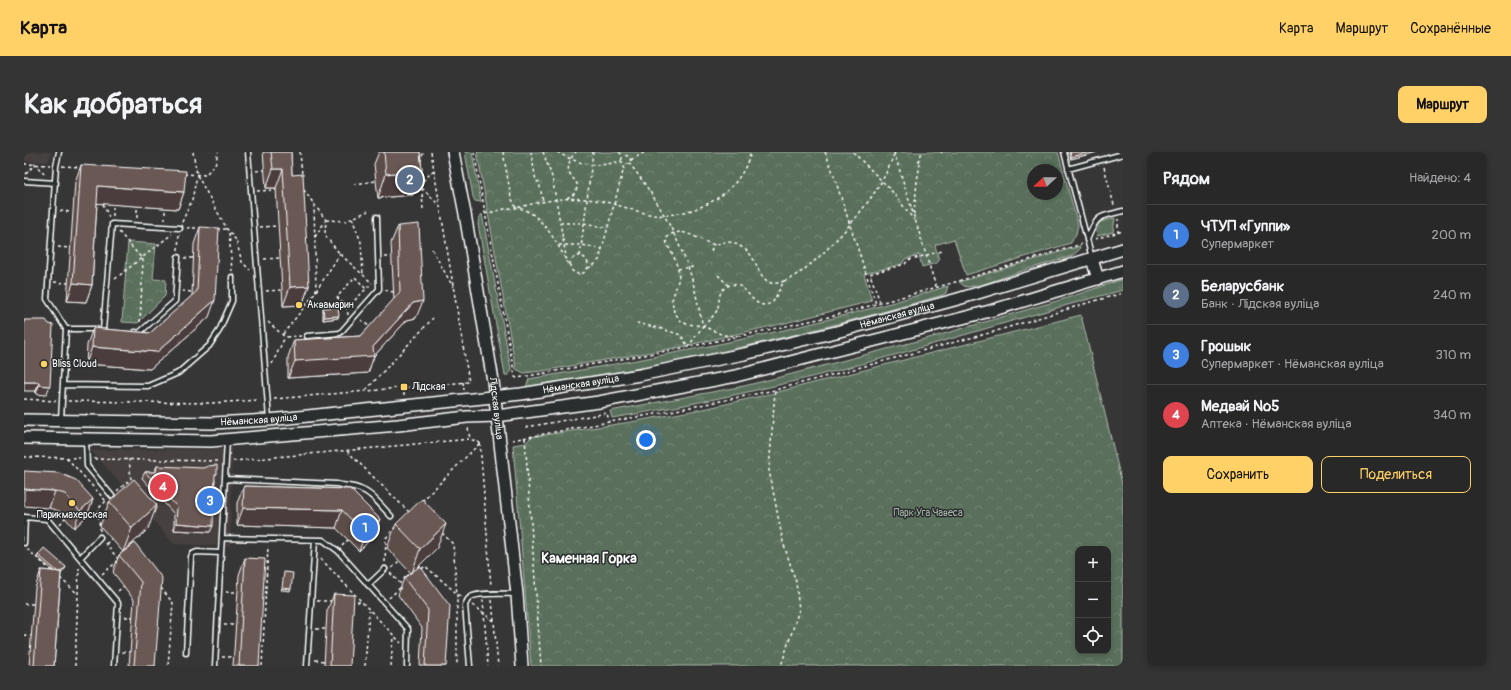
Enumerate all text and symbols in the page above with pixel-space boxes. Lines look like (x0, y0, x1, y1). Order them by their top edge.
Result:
text: Карта (20, 16, 67, 40)
text: Карта (1279, 20, 1314, 37)
text: Маршрут (1336, 20, 1388, 37)
text: Сохранённые (1410, 20, 1491, 37)
button: Маршрут (1398, 86, 1487, 123)
text: Как добраться (24, 87, 202, 122)
north arrow (1027, 164, 1063, 200)
pin: 2 (397, 165, 423, 195)
text: Рядом (1163, 168, 1210, 189)
text: Найдено: 4 (1409, 170, 1471, 186)
text: ЧТУП «Гуппи» (1201, 217, 1290, 236)
text: 1 (1173, 227, 1179, 243)
text: 200 m (1432, 227, 1471, 243)
text: Супермаркет (1201, 236, 1274, 252)
text: Беларусбанк (1201, 277, 1284, 296)
text: 2 (1172, 287, 1180, 303)
text: 240 m (1433, 287, 1471, 303)
text: Банк · Лідская вуліца (1201, 296, 1319, 312)
place label: Аквамарин (307, 299, 354, 311)
marker: Аквамарин (294, 300, 304, 310)
street label: Нёманская вуліца (858, 300, 936, 331)
text: Грошык (1201, 337, 1251, 356)
text: 3 (1172, 347, 1180, 363)
text: 310 m (1435, 347, 1471, 363)
text: Супермаркет · Нёманская вуліца (1201, 356, 1384, 372)
place label: Bliss Cloud (52, 358, 97, 370)
marker: Bliss Cloud (39, 359, 49, 369)
street label: Нёманская вуліца (542, 372, 620, 396)
street label: Лідская вуліца (486, 375, 506, 441)
place label: Лідская (411, 381, 446, 393)
marker: Лідская (399, 382, 409, 392)
text: Медвай №5 (1201, 397, 1279, 416)
text: 4 (1172, 407, 1180, 423)
text: 340 m (1433, 407, 1471, 423)
street label: Нёманская вуліца (220, 411, 298, 429)
text: Аптека · Нёманская вуліца (1201, 416, 1352, 432)
your location (636, 430, 656, 450)
button: Сохранить (1163, 456, 1313, 493)
button: Поделиться (1321, 456, 1471, 493)
pin: 4 (150, 472, 176, 502)
pin: 3 (197, 486, 223, 516)
marker: Парикмахерская (67, 498, 77, 508)
park label: Парк Уга Чавеса (893, 507, 963, 519)
place label: Парикмахерская (37, 509, 108, 521)
pin: 1 (352, 513, 378, 543)
map controls (1075, 546, 1111, 654)
button: + (1075, 546, 1111, 582)
district label: Каменная Горка (541, 550, 637, 567)
button: − (1075, 582, 1111, 618)
button: locate (1075, 618, 1111, 654)

